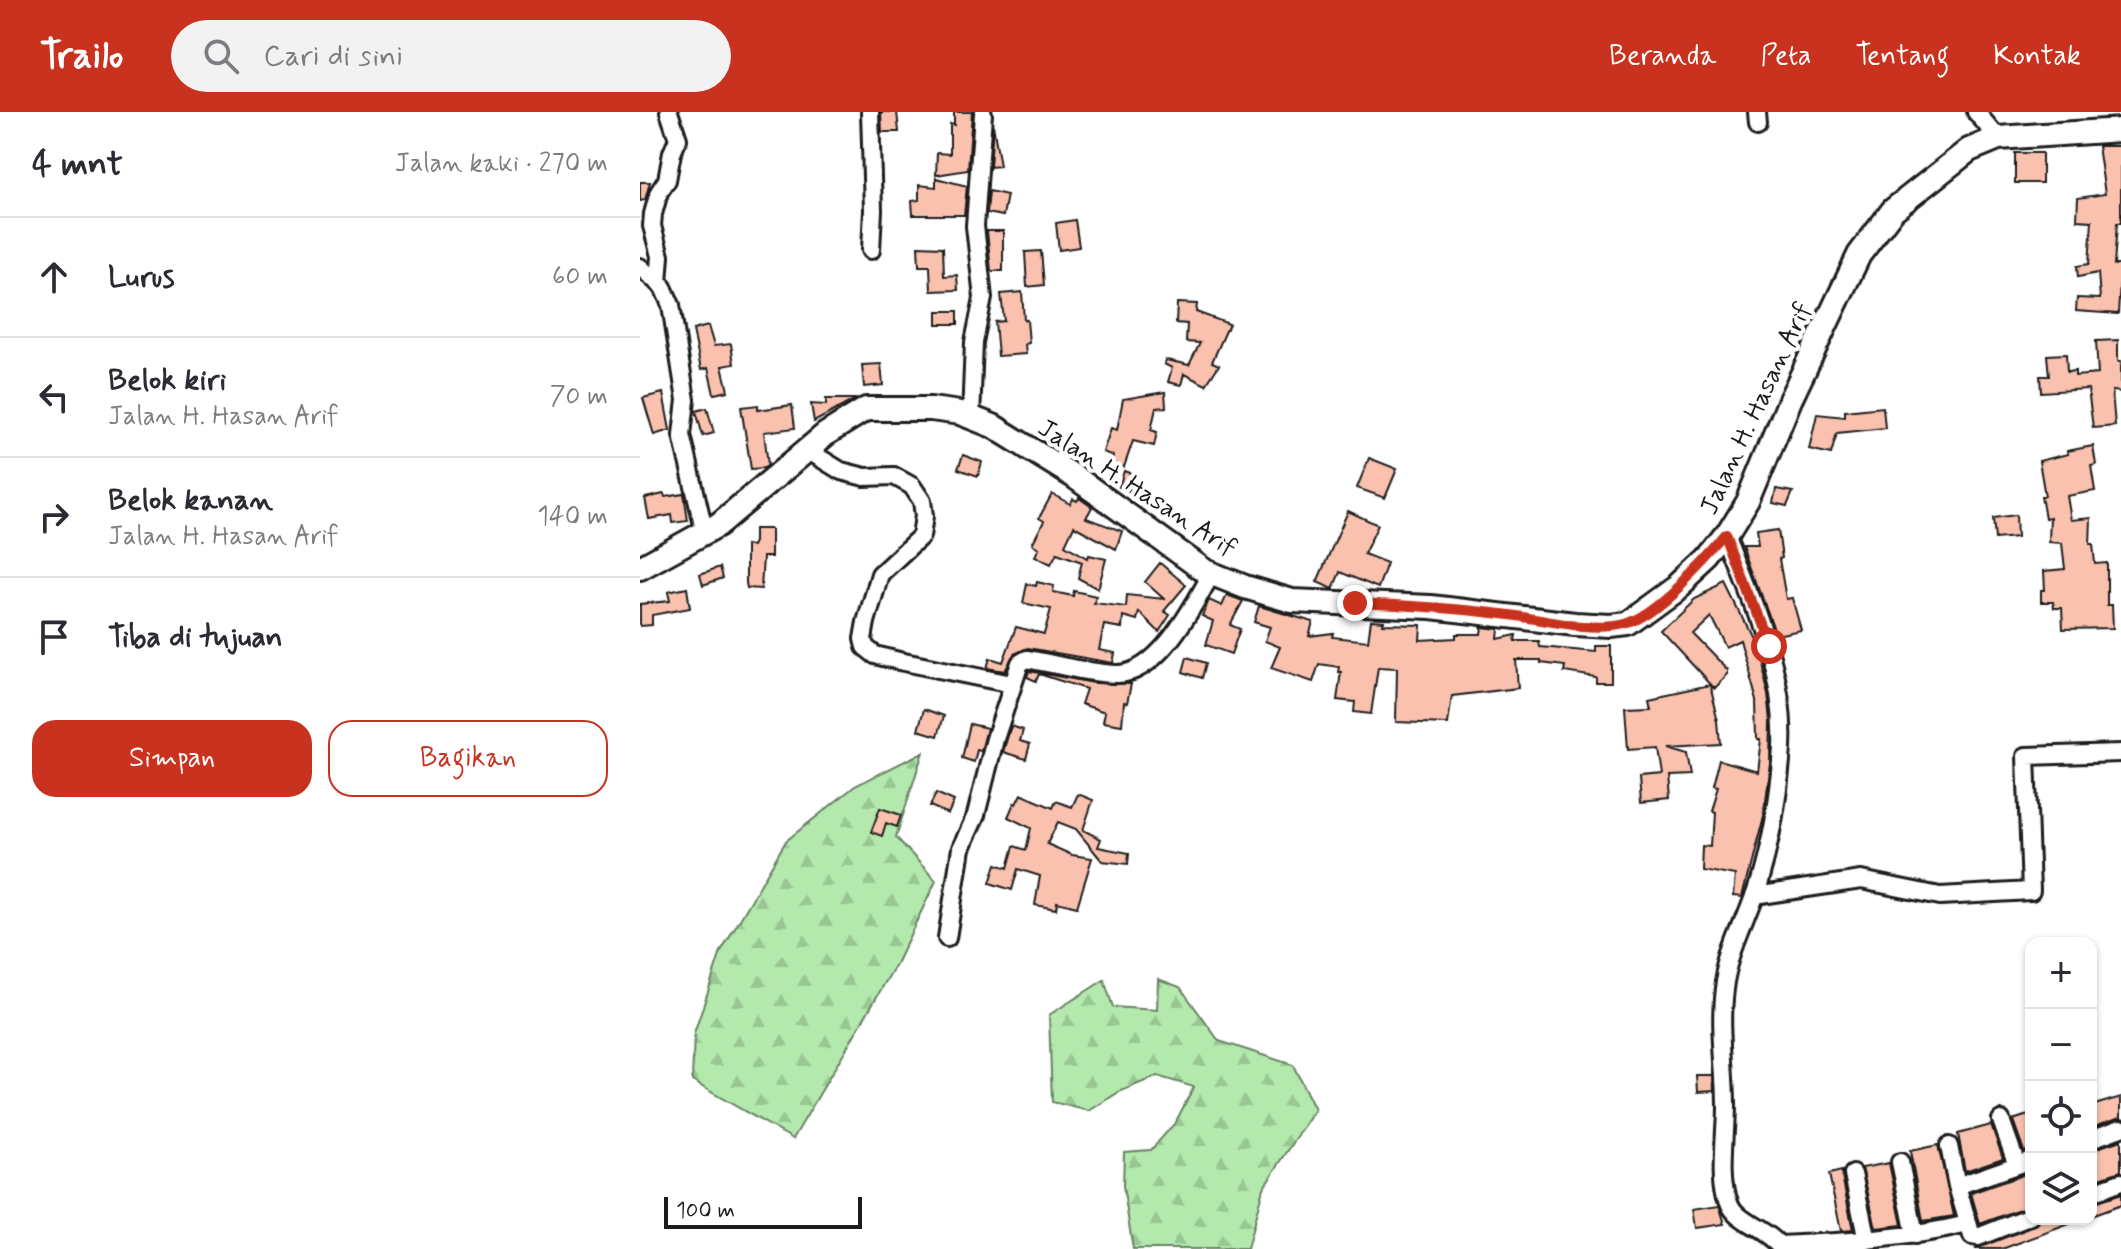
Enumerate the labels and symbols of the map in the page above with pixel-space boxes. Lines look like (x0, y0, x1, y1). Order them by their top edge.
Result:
street label: Jalan H. Hasan Arif (1693, 297, 1821, 520)
street label: Jalan H. Hasan Arif (1031, 412, 1243, 566)
route end (1337, 585, 1373, 621)
route start (1751, 628, 1787, 664)
scale bar (664, 1193, 862, 1229)

